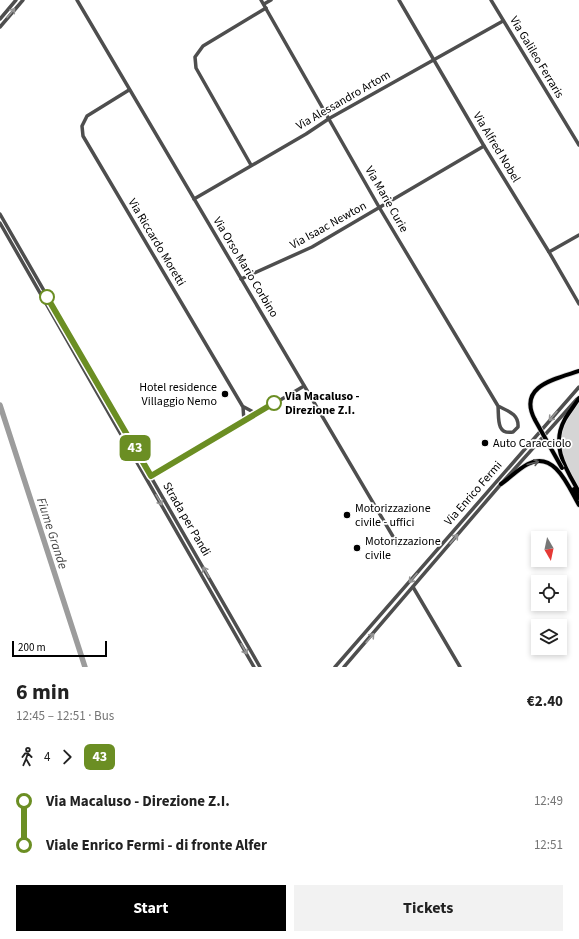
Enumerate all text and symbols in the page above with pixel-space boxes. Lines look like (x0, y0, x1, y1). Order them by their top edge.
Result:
one-way arrow (7, 8, 16, 19)
street label: Via Galileo Ferraris (505, 13, 568, 101)
street label: Via Alessandro Artom (293, 66, 394, 134)
street label: Via Alfred Nobel (469, 109, 524, 186)
street label: Via Marie Curie (361, 163, 412, 236)
street label: Via Riccardo Moretti (124, 195, 190, 289)
street label: Via Isaac Newton (287, 197, 370, 254)
street label: Via Orso Mario Corbino (209, 214, 282, 321)
unlabelled marker (39, 289, 55, 305)
place label: Hotel residence Villaggio Nemo (139, 379, 217, 410)
place label: Via Macaluso - Direzione Z.I. (284, 388, 360, 419)
marker: Hotel residence Villaggio Nemo (220, 389, 230, 399)
marker: Via Macaluso - Direzione Z.I. (266, 395, 282, 411)
one-way arrow (549, 411, 558, 421)
line badge: 43 (117, 435, 153, 461)
place label: Auto Caracciolo (493, 435, 571, 452)
text: 43 (128, 438, 142, 458)
marker: Auto Caracciolo (480, 438, 490, 448)
street label: Via Enrico Fermi (441, 457, 506, 529)
one-way arrow (526, 459, 539, 466)
street label: Strada per Pandi (158, 479, 215, 559)
one-way arrow (155, 494, 163, 506)
water label: Fiume Grande (32, 495, 72, 571)
place label: Motorizzazione civile - uffici (355, 500, 431, 531)
marker: Motorizzazione civile - uffici (342, 510, 352, 520)
north arrow (531, 531, 567, 567)
map controls (531, 531, 567, 655)
place label: Motorizzazione civile (365, 533, 441, 564)
one-way arrow (450, 533, 459, 544)
marker: Motorizzazione civile (352, 543, 362, 553)
one-way arrow (201, 567, 209, 579)
one-way arrow (409, 572, 418, 582)
button: locate (531, 575, 567, 611)
button: layers (531, 619, 567, 655)
one-way arrow (365, 632, 374, 643)
scale bar (12, 639, 107, 658)
text: 200 m (18, 640, 46, 655)
one-way arrow (241, 643, 248, 655)
text: 6 min (16, 676, 70, 708)
text: €2.40 (527, 691, 563, 712)
text: 12:45 – 12:51 · Bus (16, 707, 114, 725)
icon: walk (16, 746, 38, 768)
icon: forward (56, 746, 78, 768)
text: 43 (92, 747, 107, 767)
text: 4 (44, 748, 50, 766)
text: Via Macaluso - Direzione Z.I. (46, 791, 230, 812)
text: 12:49 (534, 792, 563, 810)
text: Viale Enrico Fermi - di fronte Alfer (46, 835, 267, 856)
text: 12:51 (534, 836, 563, 854)
button: Start (16, 885, 286, 931)
button: Tickets (294, 885, 563, 931)

